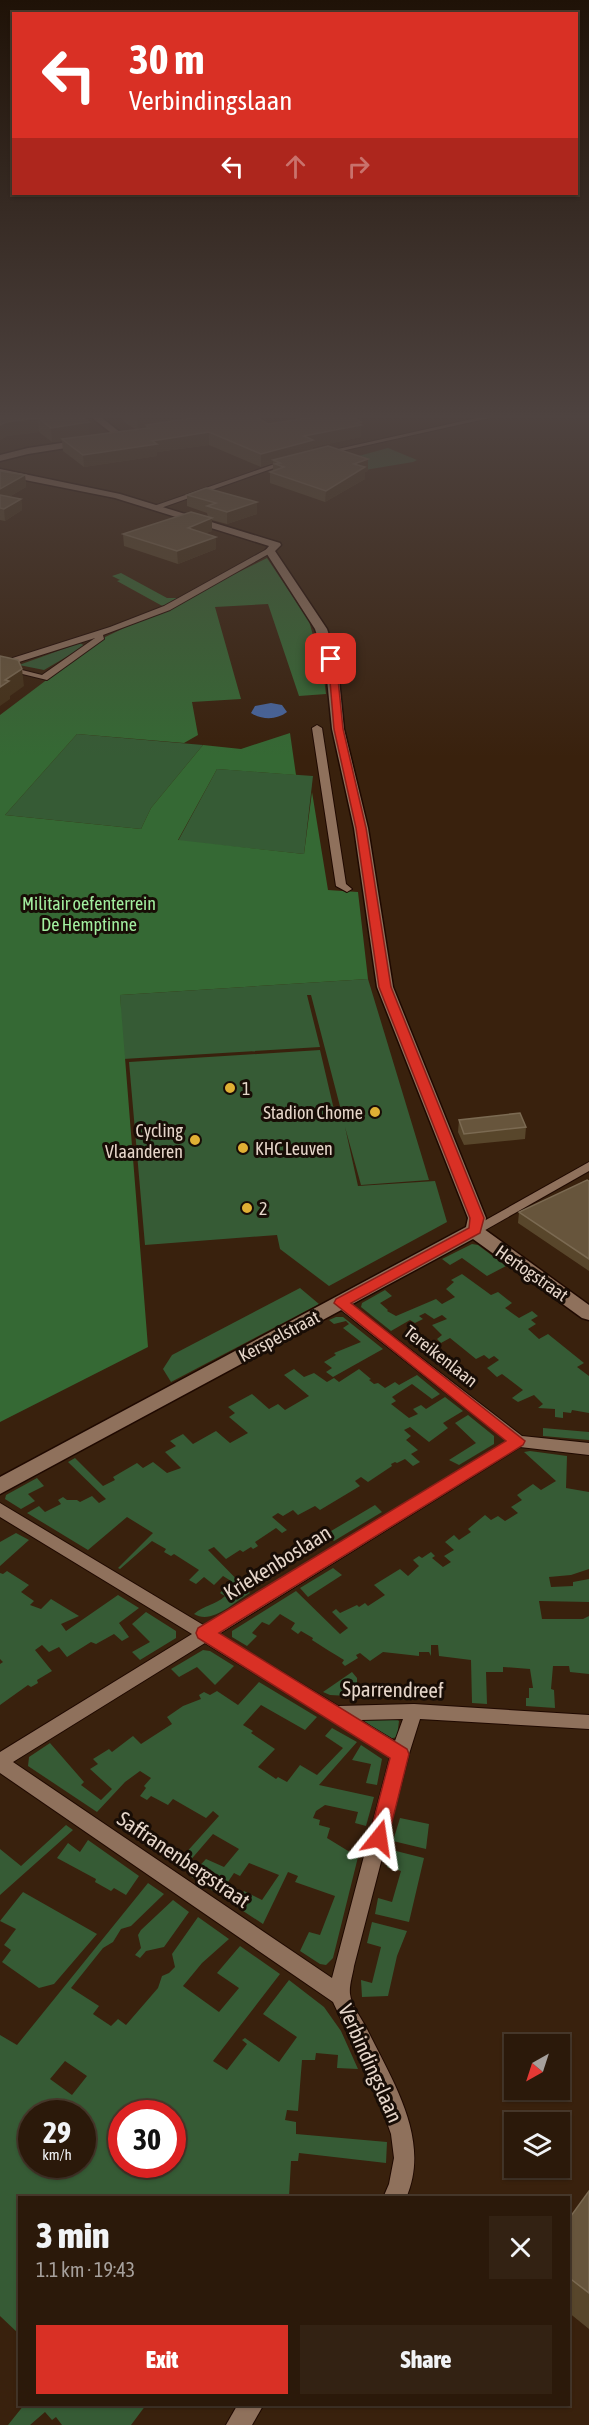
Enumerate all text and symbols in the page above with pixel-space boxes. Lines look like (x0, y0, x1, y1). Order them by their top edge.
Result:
text: 30 m (129, 35, 204, 83)
icon: left (30, 36, 108, 114)
text: Verbindingslaan (129, 85, 292, 116)
icon: left (216, 150, 249, 183)
icon: ahead (279, 150, 312, 183)
icon: right (342, 150, 375, 183)
pin (305, 633, 356, 684)
icon: arrive (314, 642, 347, 675)
park label: Militair oefenterrein De Hemptinne (22, 893, 156, 935)
place label: 1 (242, 1078, 250, 1099)
marker: 1 (223, 1081, 237, 1095)
place label: Stadion Chome (263, 1102, 363, 1123)
marker: Stadion Chome (368, 1105, 382, 1119)
place label: Cycling Vlaanderen (105, 1120, 183, 1162)
marker: Cycling Vlaanderen (188, 1133, 202, 1147)
place label: KHC Leuven (255, 1138, 333, 1159)
marker: KHC Leuven (236, 1141, 250, 1155)
place label: 2 (259, 1198, 267, 1219)
marker: 2 (240, 1201, 254, 1215)
street label: Hertogstraat (492, 1240, 572, 1306)
street label: Kerspelstraat (235, 1306, 323, 1366)
street label: Tereikenlaan (400, 1321, 482, 1391)
street label: Kriekenboslaan (219, 1520, 335, 1604)
street label: Sparrendreef (342, 1676, 444, 1702)
street label: Saffranenbergstraat (113, 1806, 255, 1912)
position arrow (347, 1806, 411, 1870)
street label: Verbindingslaan (334, 2000, 408, 2126)
north arrow (504, 2034, 570, 2100)
map controls (504, 2034, 570, 2178)
speed limit sign: 30 (108, 2100, 186, 2178)
button: layers (504, 2112, 570, 2178)
text: 29 (43, 2115, 71, 2149)
text: km/h (42, 2146, 72, 2163)
text: 3 min (36, 2214, 110, 2256)
button: close (489, 2216, 552, 2279)
text: 1.1 km · 19:43 (36, 2258, 135, 2281)
button: Exit (36, 2325, 288, 2394)
button: Share (300, 2325, 552, 2394)

